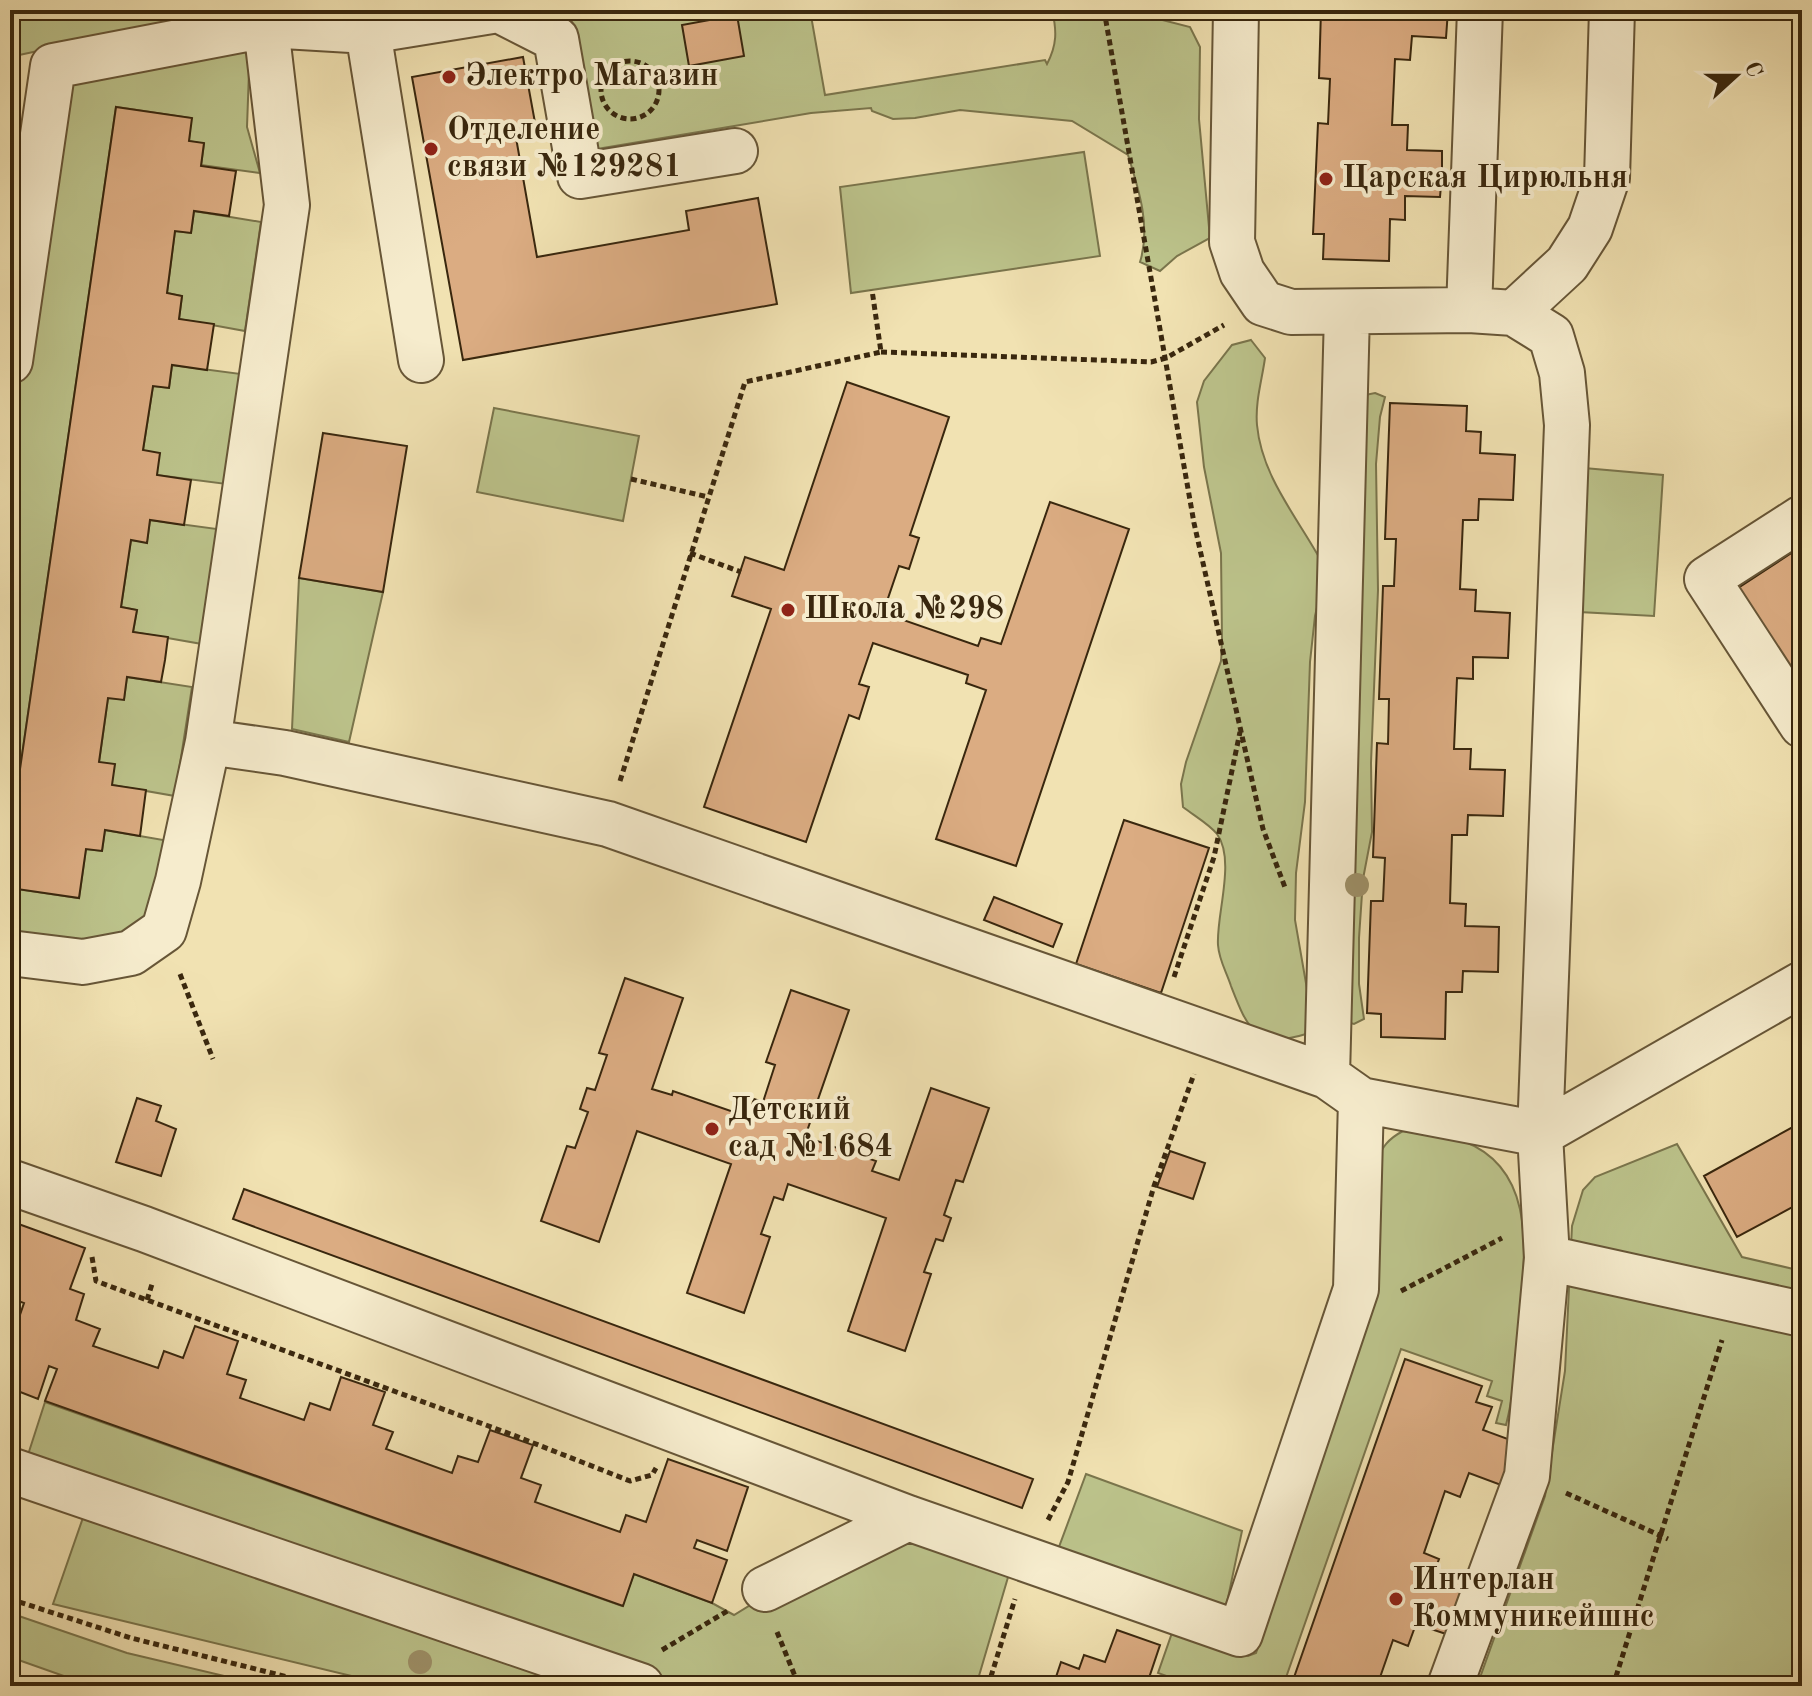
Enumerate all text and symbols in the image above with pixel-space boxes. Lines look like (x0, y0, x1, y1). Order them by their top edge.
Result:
north arrow (1696, 36, 1776, 116)
text: С (1740, 59, 1766, 80)
place label: Электро Магазин (465, 61, 718, 93)
marker: Электро Магазин (440, 68, 458, 86)
place label: Отделение связи №129281 (447, 115, 682, 184)
marker: Отделение связи №129281 (422, 140, 440, 158)
place label: Царская Цирюльня (1342, 163, 1628, 195)
marker: Царская Цирюльня (1317, 170, 1335, 188)
place label: Школа №298 (804, 594, 1004, 626)
marker: Школа №298 (779, 601, 797, 619)
place label: Детский сад №1684 (728, 1095, 893, 1164)
marker: Детский сад №1684 (703, 1120, 721, 1138)
place label: Интерлан Коммуникейшнс (1412, 1565, 1655, 1634)
marker: Интерлан Коммуникейшнс (1387, 1590, 1405, 1608)

